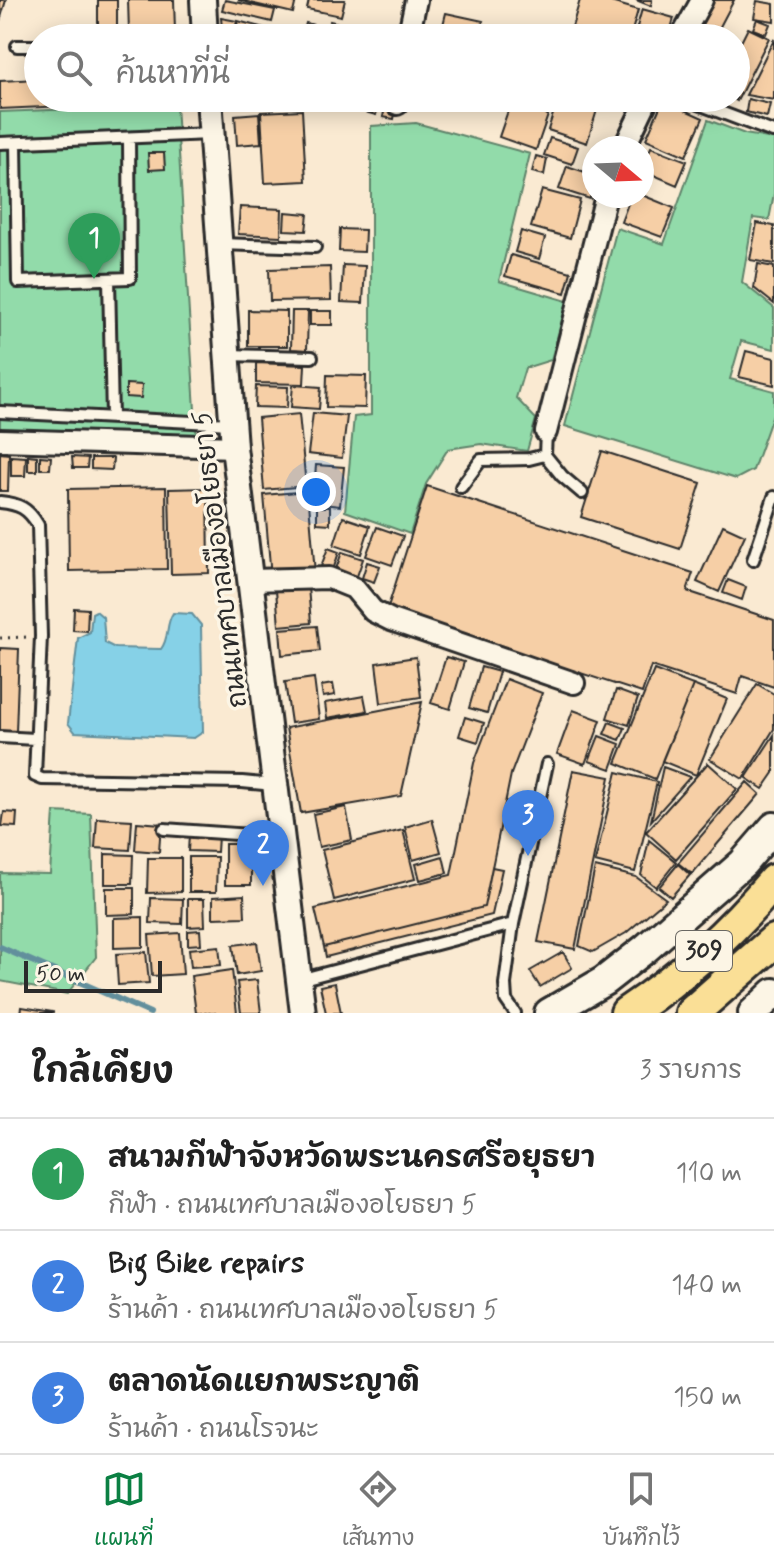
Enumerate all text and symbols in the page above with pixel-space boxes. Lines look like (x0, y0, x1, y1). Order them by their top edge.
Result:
search box (24, 24, 750, 112)
icon: search (52, 46, 96, 90)
text: ค้นหาที่นี่ (116, 55, 230, 94)
north arrow (582, 136, 654, 208)
pin: 1 (68, 213, 120, 279)
street label: ถนนเทศบาลเมืองอโยธยา 5 (185, 408, 256, 710)
your location (296, 472, 336, 512)
pin: 3 (502, 790, 554, 856)
pin: 2 (237, 820, 289, 886)
road number: 309 (676, 931, 732, 971)
scale bar (24, 957, 162, 993)
text: 50 m (36, 961, 85, 989)
text: ใกล้เคียง (32, 1050, 174, 1095)
text: 3 รายการ (640, 1054, 742, 1088)
text: สนามกีฬาจังหวัดพระนครศรีอยุธยา (108, 1139, 595, 1178)
text: 1 (52, 1157, 64, 1191)
text: 110 m (676, 1157, 742, 1191)
text: กีฬา · ถนนเทศบาลเมืองอโยธยา 5 (108, 1189, 477, 1223)
text: Big Bike repairs (108, 1244, 304, 1283)
text: 2 (52, 1269, 64, 1303)
text: 140 m (671, 1269, 742, 1303)
text: ร้านค้า · ถนนเทศบาลเมืองอโยธยา 5 (108, 1294, 499, 1328)
text: ตลาดนัดแยกพระญาติ (108, 1363, 420, 1402)
text: 3 (52, 1381, 64, 1415)
text: 150 m (673, 1381, 742, 1415)
text: ร้านค้า · ถนนโรจนะ (108, 1413, 319, 1447)
tab: แผนที่ (94, 1467, 153, 1553)
tab: เส้นทาง (342, 1467, 414, 1553)
tab: บันทึกไว้ (603, 1467, 680, 1553)

